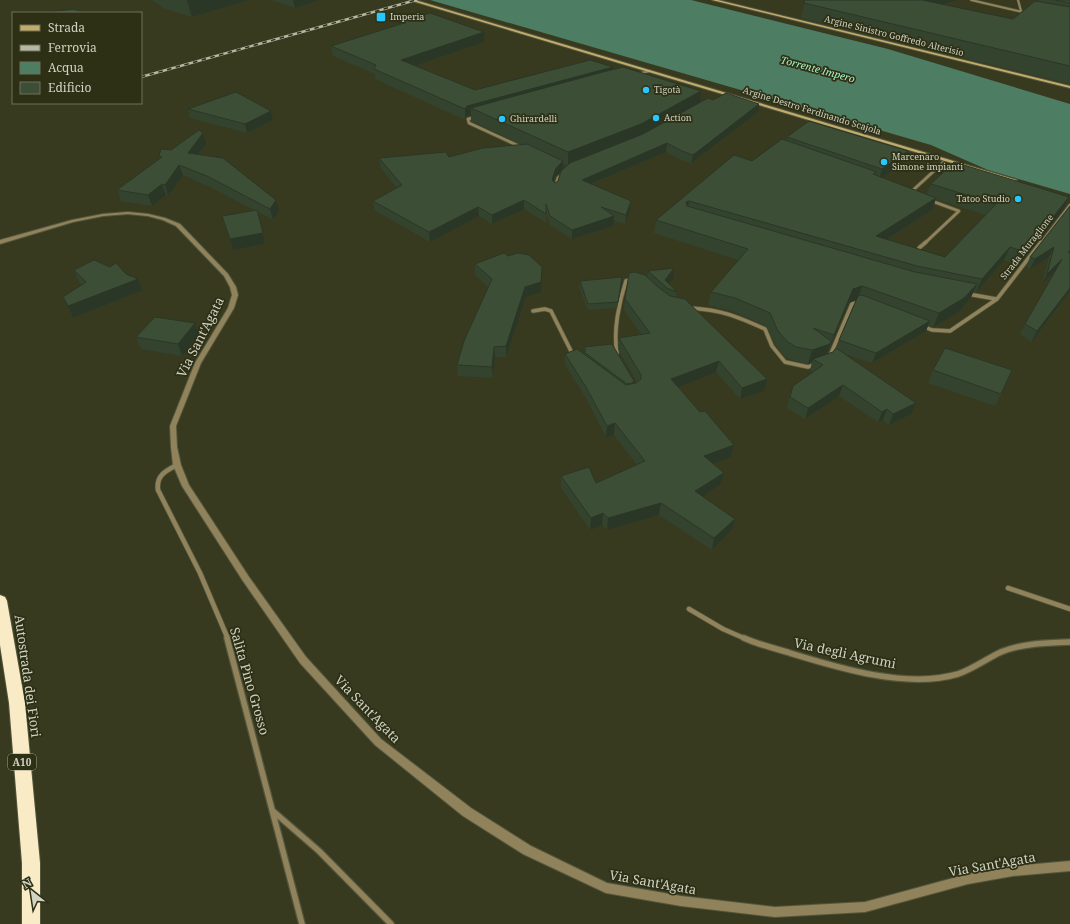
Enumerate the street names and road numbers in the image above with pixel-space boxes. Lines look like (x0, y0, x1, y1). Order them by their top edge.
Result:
street label: Argine Sinistro Goffredo Alterisio (823, 12, 965, 59)
street label: Argine Destro Ferdinando Scajola (741, 83, 883, 138)
street label: Strada Muraglione (997, 211, 1056, 282)
street label: Via Sant'Agata (172, 294, 228, 380)
street label: Autostrada dei Fiori (10, 614, 46, 738)
street label: Salita Pino Grosso (226, 625, 274, 737)
street label: Via degli Agrumi (792, 633, 898, 673)
street label: Via Sant'Agata (331, 671, 405, 747)
road number: A10 (8, 754, 36, 770)
street label: Via Sant'Agata (947, 848, 1037, 880)
street label: Via Sant'Agata (608, 866, 698, 898)

